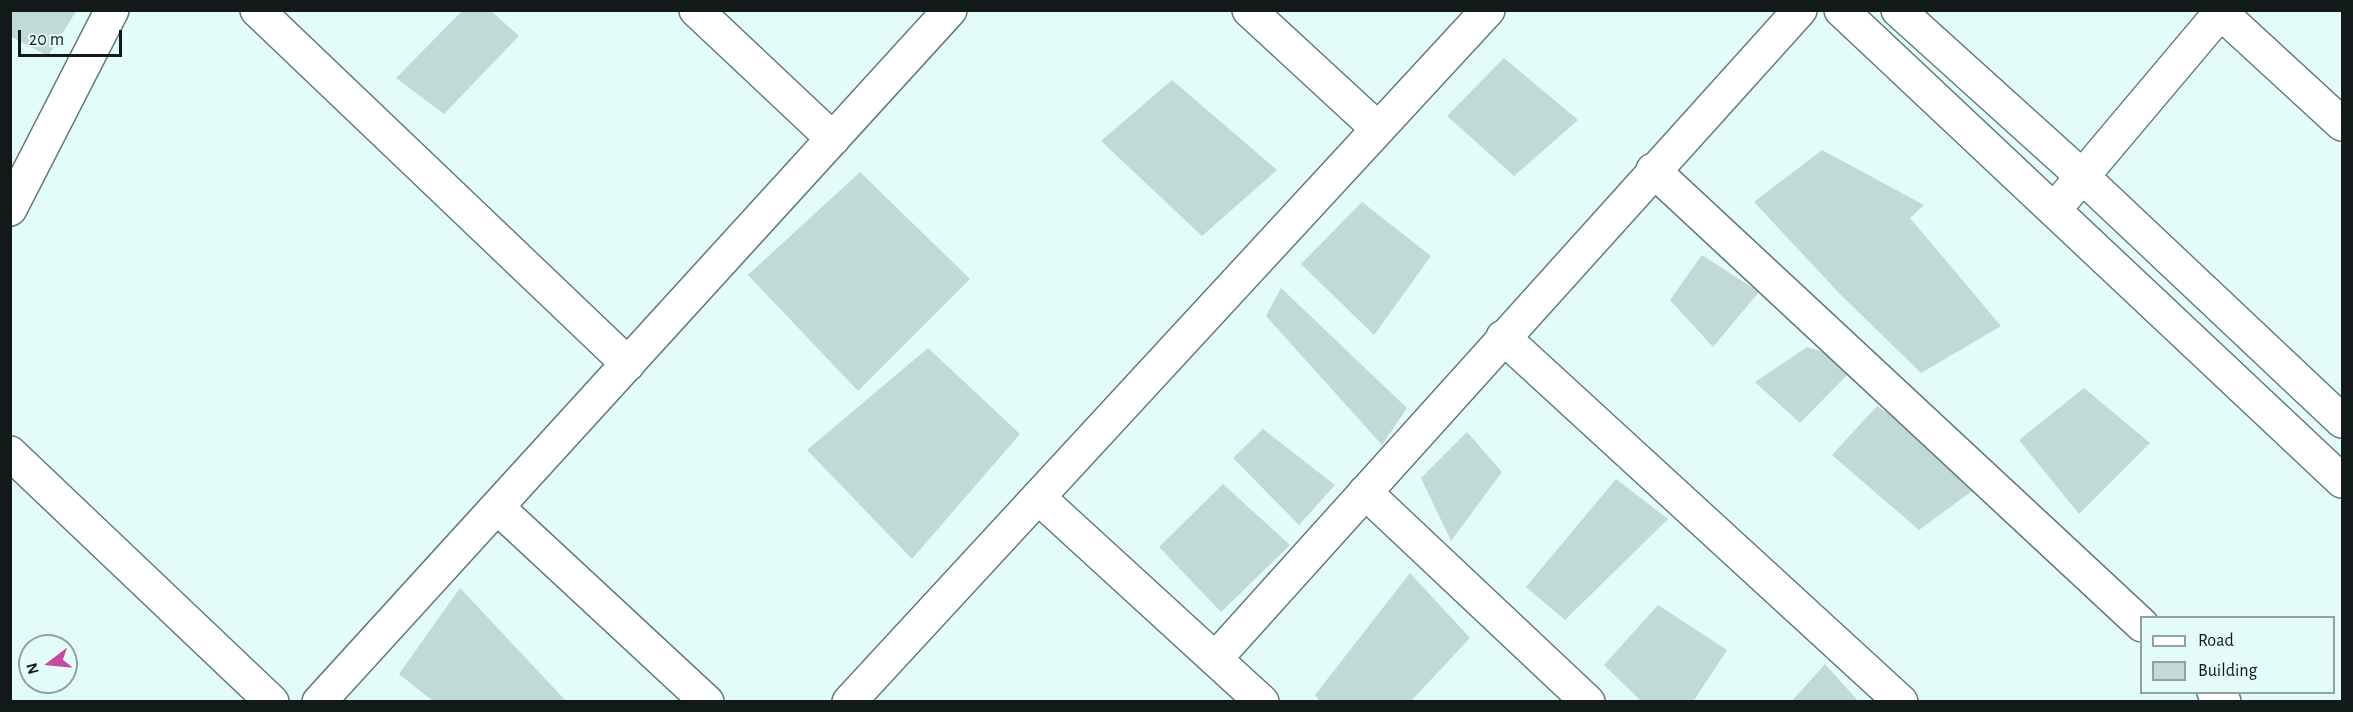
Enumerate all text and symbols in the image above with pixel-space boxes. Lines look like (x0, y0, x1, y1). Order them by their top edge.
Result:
scale bar (21, 18, 124, 56)
text: 20 m (29, 31, 64, 49)
legend (2140, 616, 2335, 694)
text: Road (2198, 632, 2234, 650)
north arrow (18, 634, 78, 694)
text: N (23, 661, 42, 676)
text: Building (2198, 662, 2257, 680)

